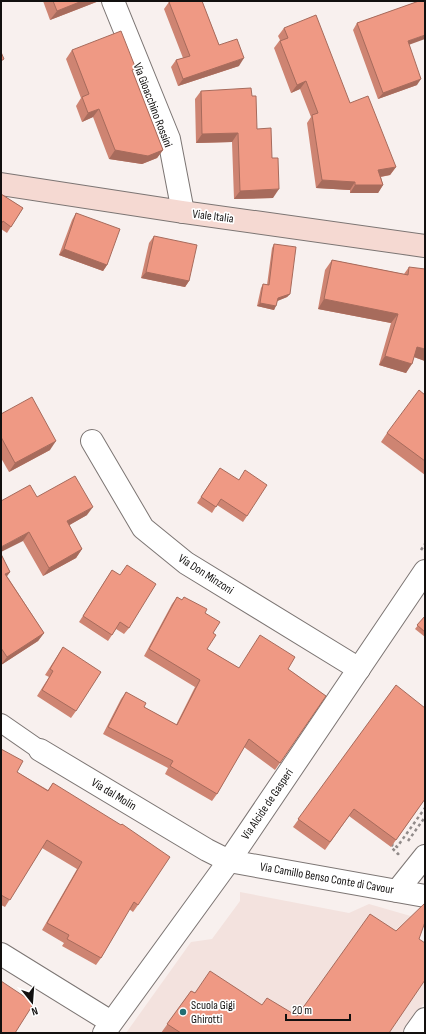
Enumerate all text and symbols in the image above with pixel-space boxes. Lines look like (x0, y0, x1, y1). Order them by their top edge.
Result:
street label: Via Gioacchino Rossini (130, 61, 176, 150)
street label: Viale Italia (192, 207, 235, 226)
street label: Via Don Minzoni (175, 551, 236, 598)
street label: Via Alcide de Gasperi (238, 766, 297, 843)
street label: Via dal Molin (88, 775, 139, 814)
street label: Via Camillo Benso Conte di Cavour (259, 859, 396, 898)
north arrow (12, 982, 52, 1022)
scale bar (286, 996, 350, 1022)
place label: Scuola Gigi Ghirotti (191, 998, 235, 1027)
text: 20 m (292, 1003, 312, 1018)
text: N (30, 1004, 39, 1018)
marker: Scuola Gigi Ghirotti (178, 1007, 188, 1017)

